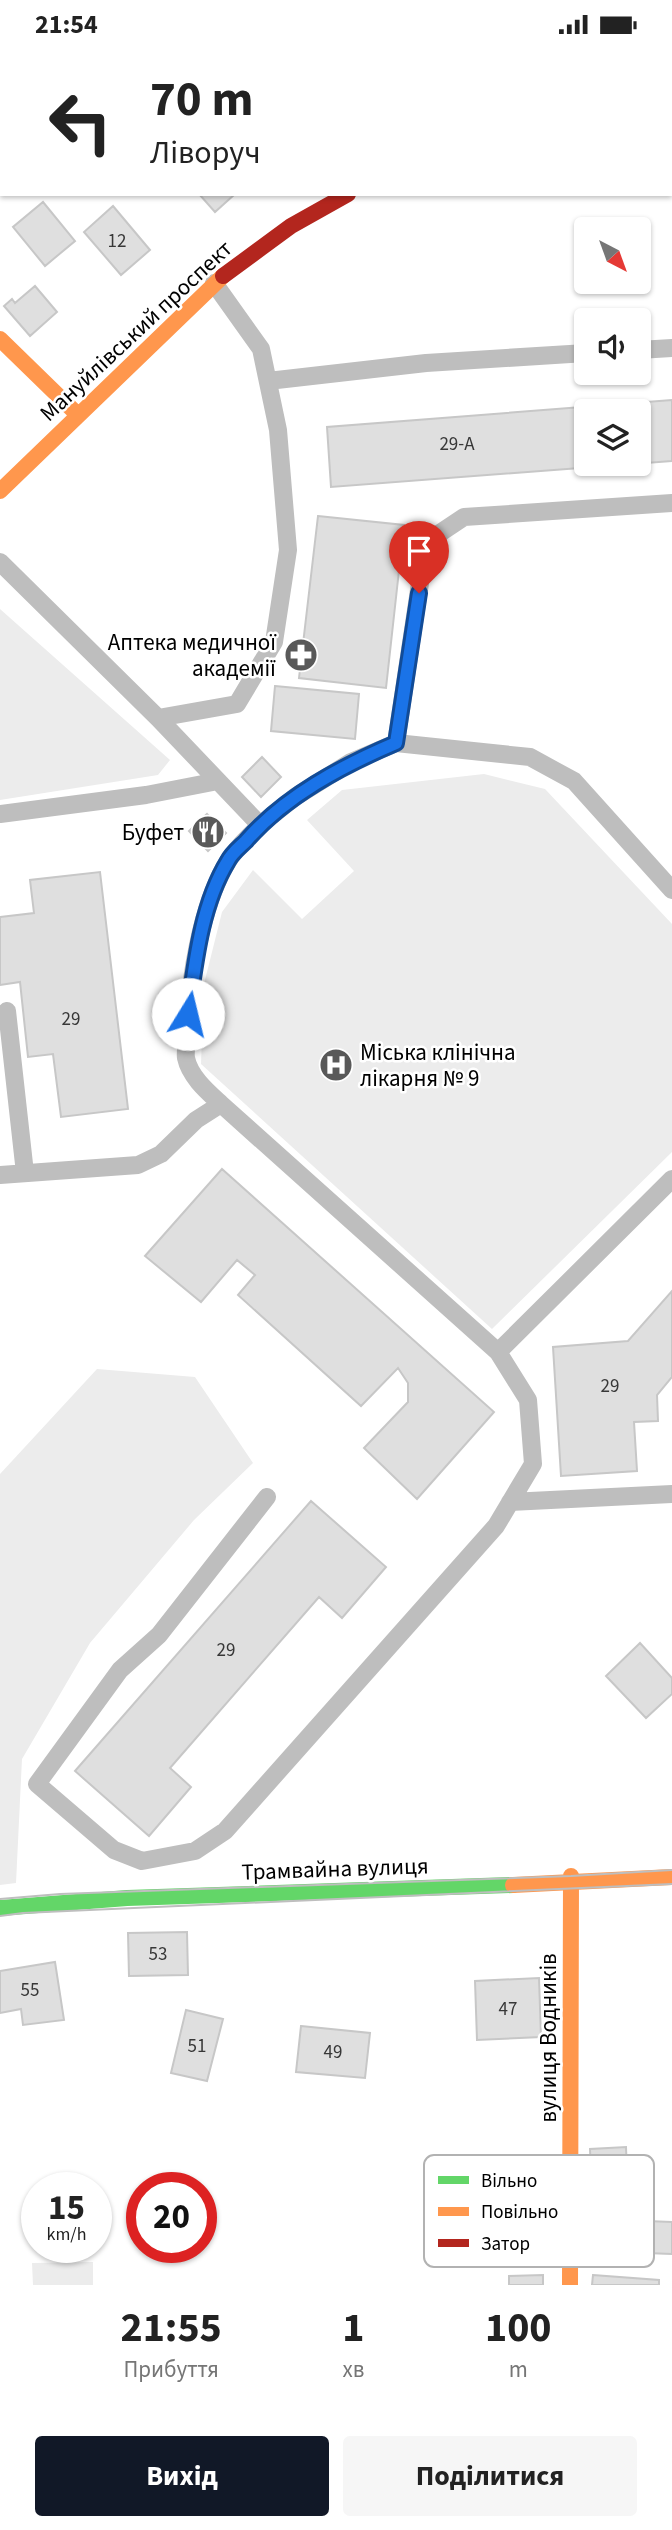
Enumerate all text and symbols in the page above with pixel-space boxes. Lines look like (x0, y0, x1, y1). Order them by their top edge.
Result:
text: 21:54 (35, 6, 98, 43)
text: 70 m (150, 65, 254, 135)
icon: left (35, 77, 126, 168)
text: Ліворуч (150, 130, 261, 176)
north arrow (574, 217, 651, 294)
map controls (574, 217, 651, 476)
house number: 12 (108, 228, 126, 255)
street label: Мануйлівський проспект (32, 233, 240, 429)
button: sound (574, 308, 651, 385)
button: layers (574, 399, 651, 476)
house number: 29-А (439, 431, 475, 458)
pin (389, 521, 449, 593)
icon: arrive (400, 532, 438, 570)
place label: Аптека медичної академії (108, 626, 277, 685)
pharmacy icon: Аптека медичної академії (282, 636, 320, 674)
restaurant icon: Буфет (189, 813, 227, 851)
place label: Буфет (122, 816, 184, 849)
position arrow (151, 977, 225, 1051)
house number: 29 (62, 1006, 80, 1033)
place label: Міська клінічна лікарня № 9 (360, 1036, 516, 1095)
hospital icon: Міська клінічна лікарня № 9 (317, 1046, 355, 1084)
house number: 29 (601, 1373, 619, 1400)
house number: 29 (217, 1637, 235, 1664)
street label: Трамвайна вулиця (241, 1849, 429, 1889)
house number: 53 (149, 1941, 167, 1968)
street label: вулиця Водників (532, 1953, 565, 2123)
house number: 55 (21, 1977, 39, 2004)
house number: 47 (499, 1996, 517, 2023)
house number: 51 (188, 2033, 206, 2060)
house number: 49 (324, 2039, 342, 2066)
legend (424, 2155, 654, 2267)
text: Вільно (481, 2168, 537, 2195)
speed limit sign: 20 (126, 2172, 217, 2263)
text: 15 (48, 2183, 85, 2233)
text: Повільно (481, 2199, 558, 2226)
text: km/h (47, 2222, 86, 2247)
text: Затор (481, 2231, 530, 2258)
text: 21:55 (120, 2298, 222, 2358)
text: 1 (342, 2298, 364, 2358)
text: 100 (485, 2298, 551, 2358)
text: Прибуття (123, 2353, 219, 2386)
text: хв (342, 2353, 364, 2386)
text: m (509, 2353, 528, 2386)
button: Вихід (35, 2436, 329, 2516)
button: Поділитися (343, 2436, 637, 2516)

